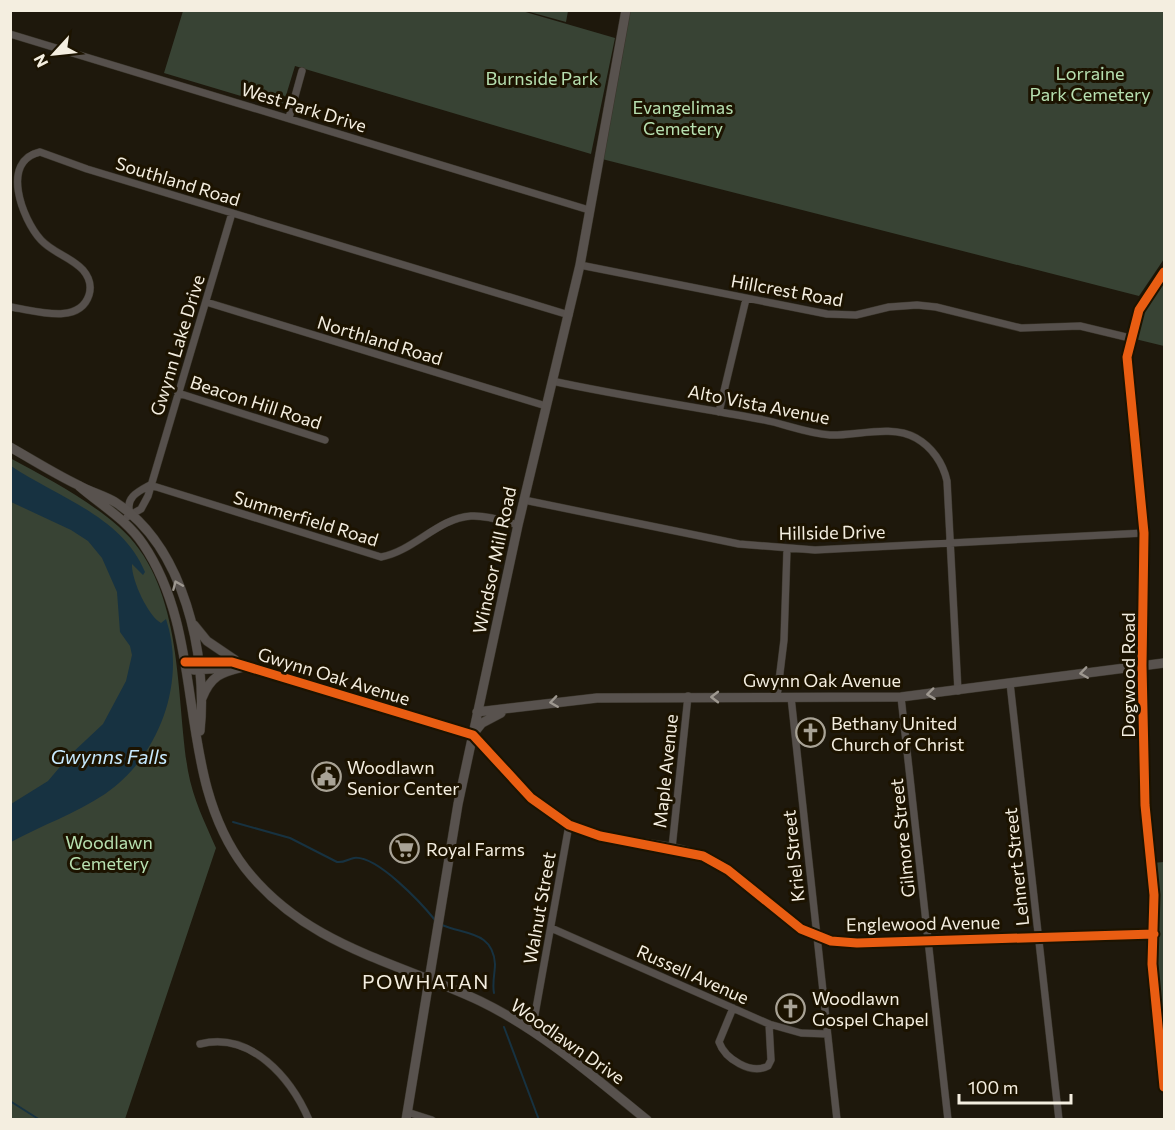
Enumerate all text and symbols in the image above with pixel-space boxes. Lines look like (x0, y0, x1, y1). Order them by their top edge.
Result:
north arrow (24, 24, 84, 84)
text: N (29, 51, 51, 71)
park label: Lorraine Park Cemetery (1029, 62, 1151, 105)
park label: Burnside Park (486, 67, 599, 89)
street label: West Park Drive (239, 77, 369, 137)
park label: Evangelimas Cemetery (633, 96, 733, 139)
street label: Southland Road (113, 152, 243, 210)
street label: Hillcrest Road (729, 269, 845, 311)
street label: Gwynn Lake Drive (145, 272, 209, 418)
street label: Northland Road (315, 311, 445, 369)
street label: Beacon Hill Road (188, 370, 324, 434)
street label: Alto Vista Avenue (686, 379, 832, 429)
street label: Windsor Mill Road (468, 484, 520, 636)
street label: Summerfield Road (231, 485, 381, 551)
street label: Hillside Drive (778, 520, 886, 544)
one-way arrow (172, 580, 184, 591)
street label: Dogwood Road (1117, 612, 1139, 738)
street label: Gwynn Oak Avenue (255, 642, 413, 710)
one-way arrow (1080, 666, 1089, 678)
street label: Gwynn Oak Avenue (743, 669, 901, 691)
one-way arrow (926, 687, 936, 700)
one-way arrow (711, 691, 720, 703)
one-way arrow (550, 696, 559, 708)
place label: Bethany United Church of Christ (831, 712, 964, 755)
street label: Maple Avenue (648, 713, 682, 829)
church icon: Bethany United Church of Christ (794, 717, 826, 749)
water label: Gwynns Falls (50, 744, 168, 768)
place label: Woodlawn Senior Center (347, 756, 459, 799)
public building icon: Woodlawn Senior Center (310, 761, 342, 793)
street label: Gilmore Street (885, 777, 919, 899)
street label: Lehnert Street (999, 807, 1033, 927)
street label: Kriel Street (777, 809, 809, 903)
park label: Woodlawn Cemetery (65, 831, 153, 874)
supermarket icon: Royal Farms (389, 833, 421, 865)
place label: Royal Farms (426, 838, 525, 860)
street label: Walnut Street (518, 850, 560, 966)
street label: Englewood Avenue (846, 911, 1000, 935)
street label: Russell Avenue (633, 939, 753, 1009)
district label: POWHATAN (362, 969, 490, 993)
place label: Woodlawn Gospel Chapel (812, 987, 929, 1030)
church icon: Woodlawn Gospel Chapel (775, 992, 807, 1024)
street label: Woodlawn Drive (507, 993, 629, 1089)
scale bar (959, 1067, 1072, 1105)
text: 100 m (968, 1076, 1018, 1098)

